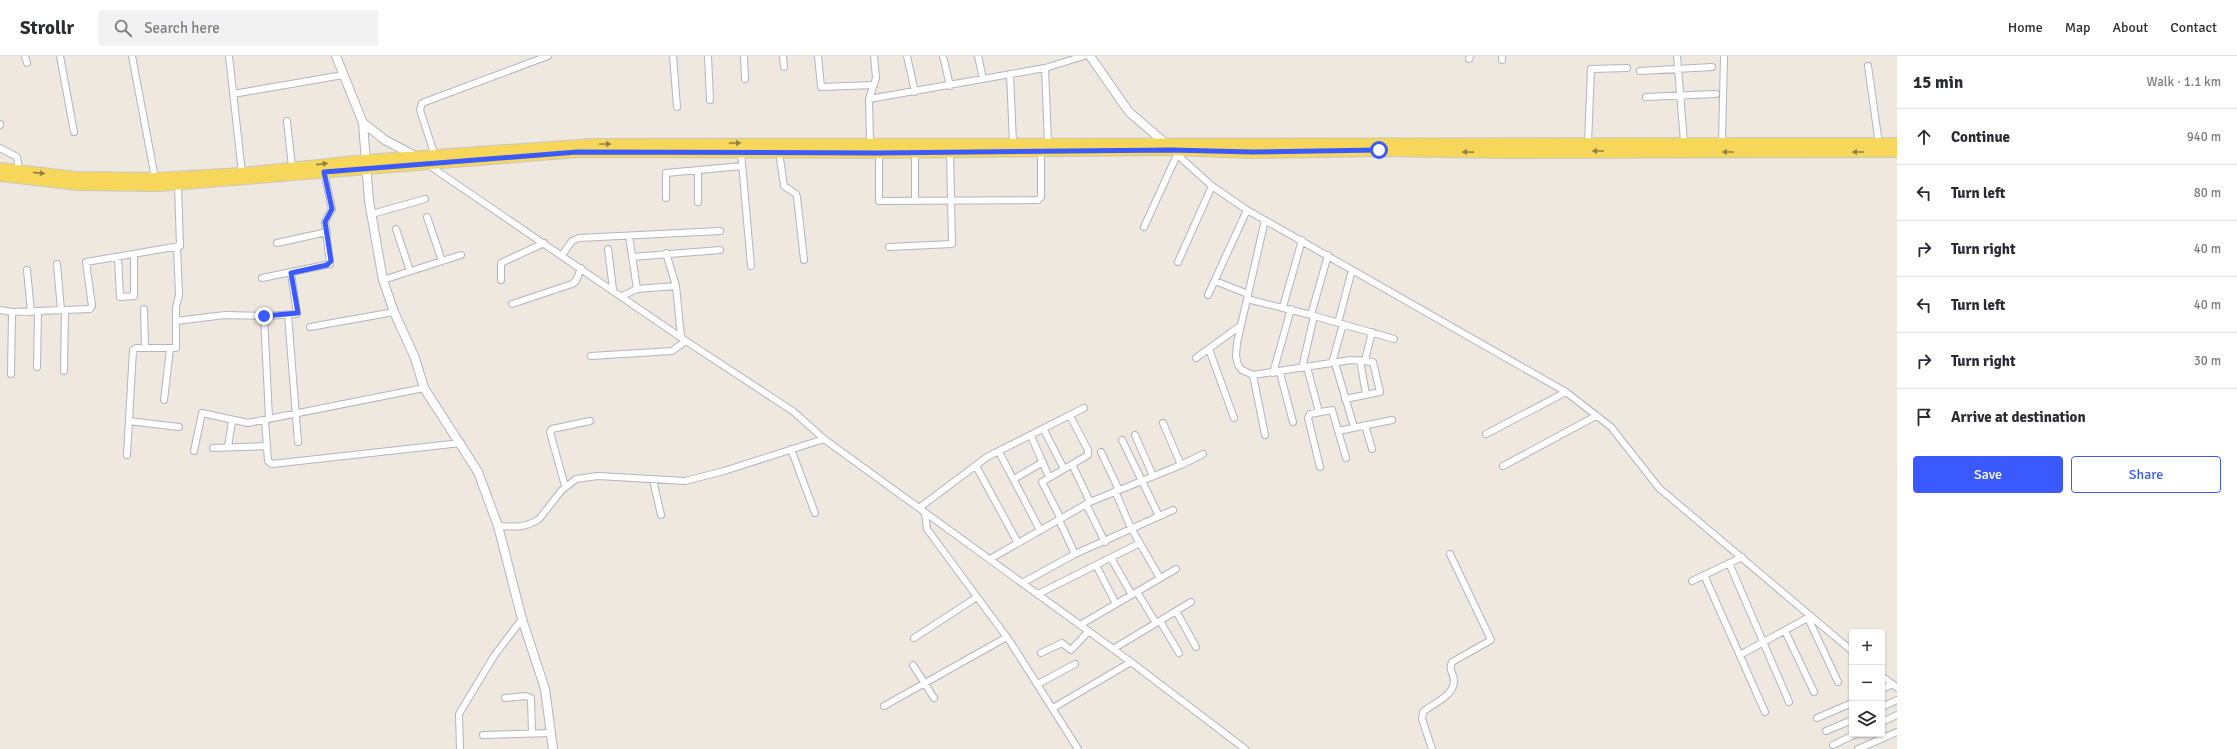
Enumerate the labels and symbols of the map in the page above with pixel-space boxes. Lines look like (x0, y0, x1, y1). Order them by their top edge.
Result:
one-way arrow (729, 140, 742, 146)
one-way arrow (599, 141, 612, 147)
route start (1370, 141, 1388, 159)
one-way arrow (1592, 148, 1604, 155)
one-way arrow (1461, 149, 1474, 155)
one-way arrow (1722, 149, 1734, 156)
one-way arrow (1851, 149, 1864, 155)
one-way arrow (316, 161, 328, 168)
one-way arrow (33, 170, 45, 176)
route end (255, 307, 273, 325)

